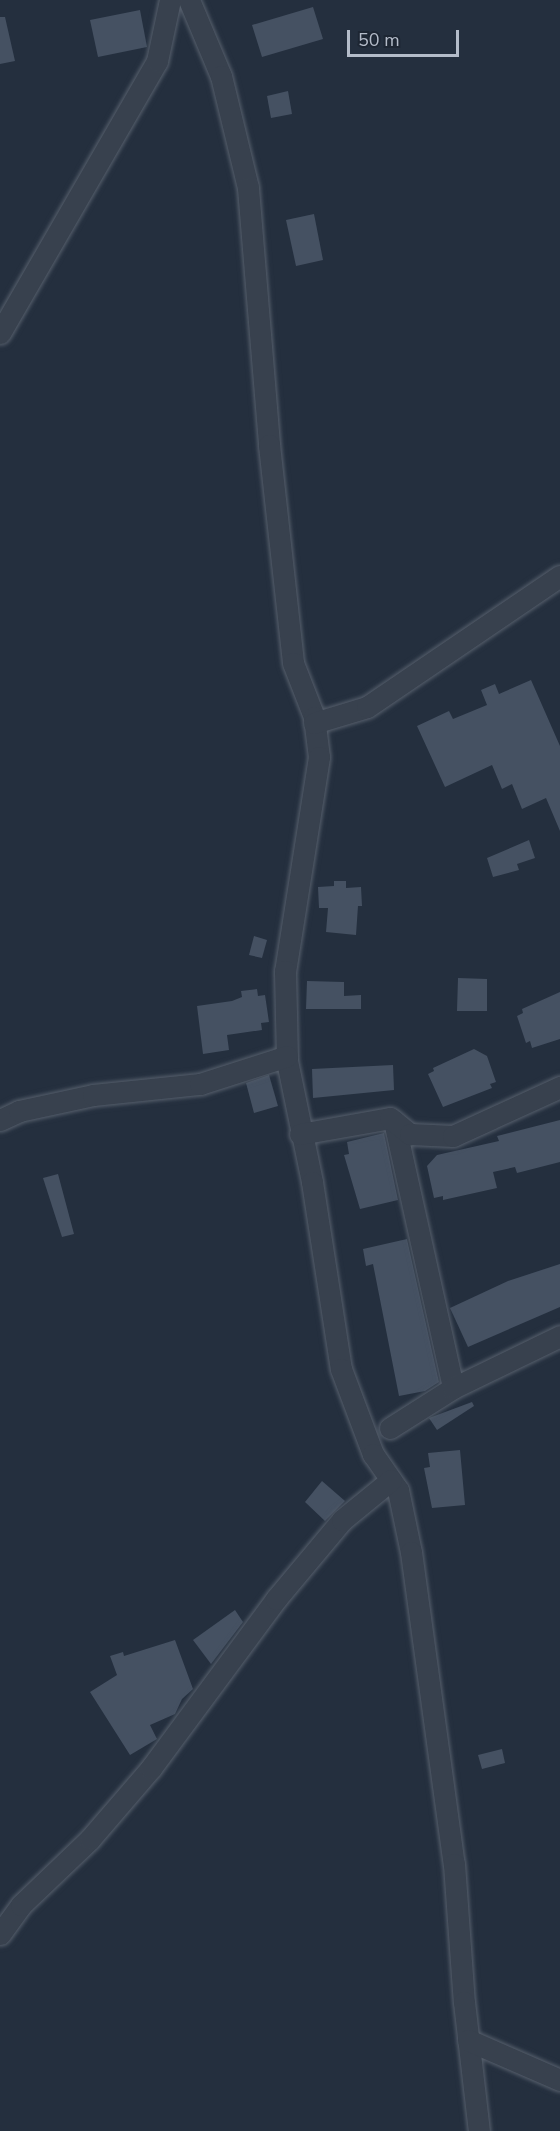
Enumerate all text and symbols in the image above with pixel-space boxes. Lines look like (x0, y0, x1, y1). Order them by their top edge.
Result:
scale bar (350, 18, 462, 56)
text: 50 m (358, 28, 400, 52)

